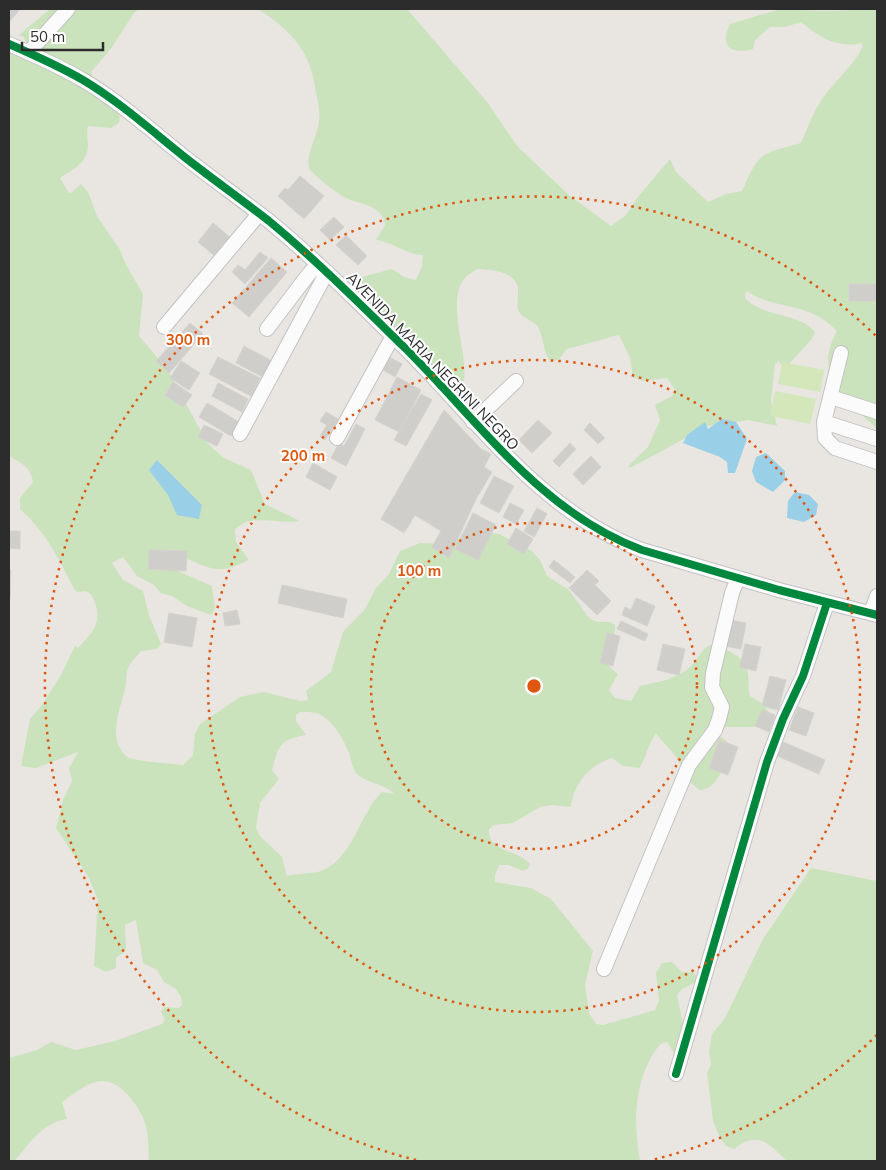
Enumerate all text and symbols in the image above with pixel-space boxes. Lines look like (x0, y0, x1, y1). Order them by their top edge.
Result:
scale bar (22, 20, 104, 52)
text: 50 m (30, 27, 65, 46)
street label: AVENIDA MARIA NEGRINI NEGRO (343, 268, 523, 454)
text: 300 m (166, 330, 210, 349)
text: 200 m (281, 446, 325, 465)
text: 100 m (397, 561, 441, 580)
centre of rings (525, 677, 543, 695)

